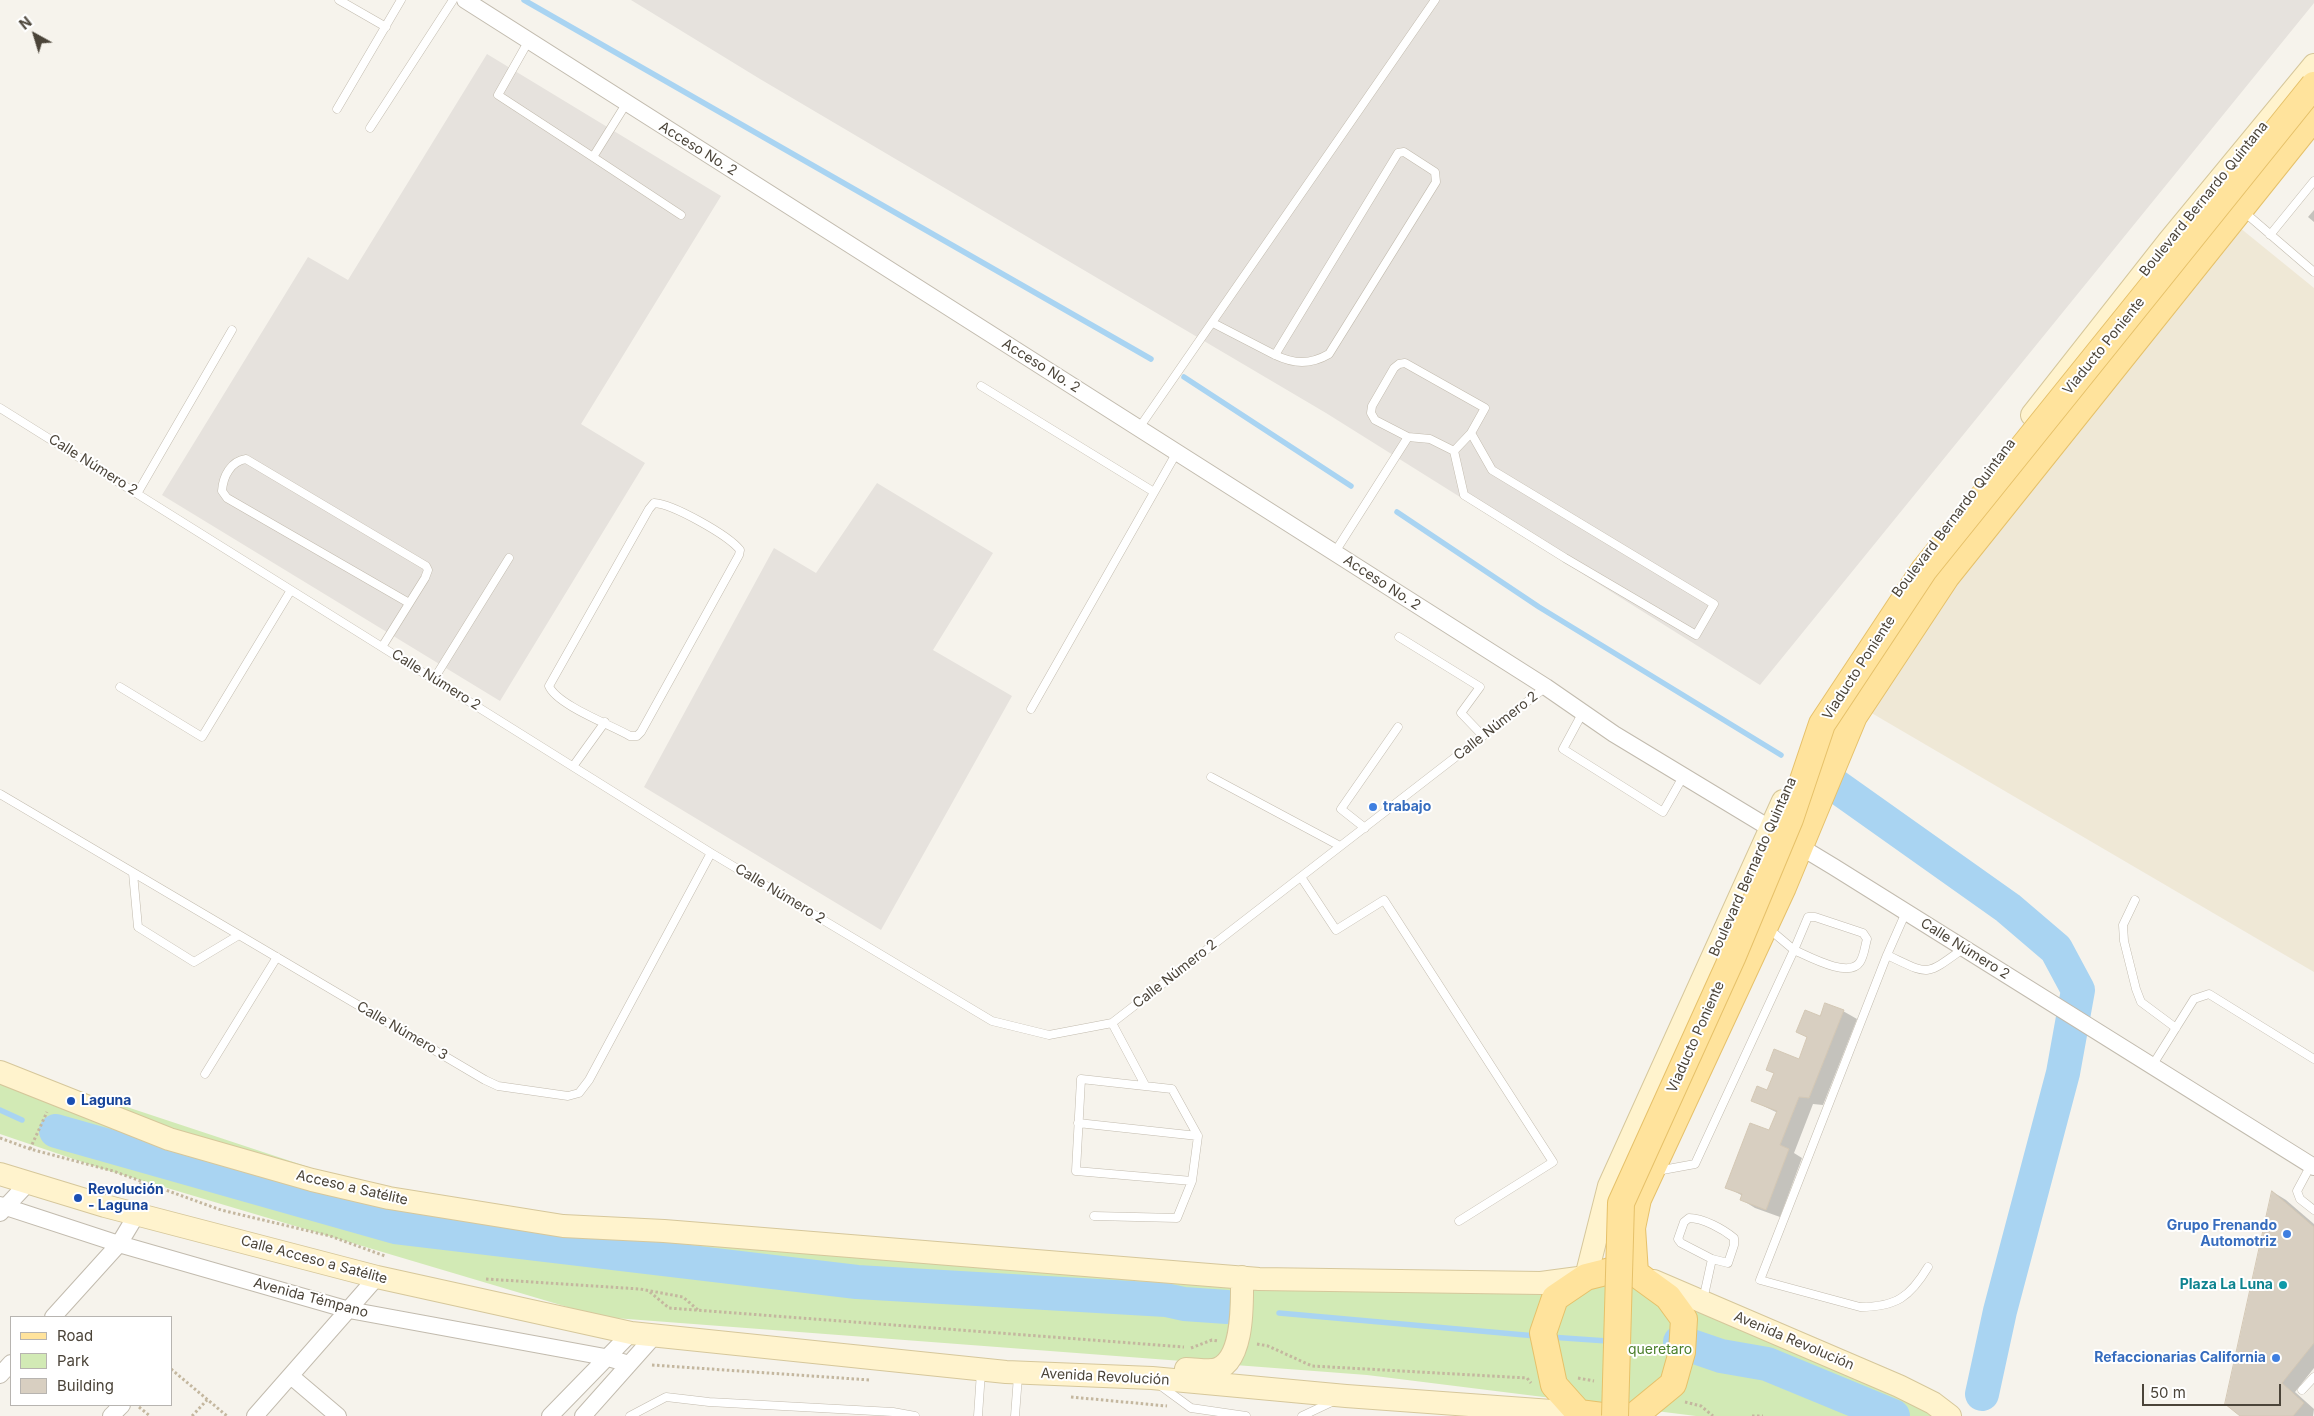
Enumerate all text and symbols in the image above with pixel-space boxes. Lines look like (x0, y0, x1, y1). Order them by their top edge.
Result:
north arrow (10, 10, 60, 60)
text: N (16, 13, 35, 33)
street label: Acceso No. 2 (656, 118, 740, 180)
street label: Boulevard Bernardo Quintana (2136, 118, 2272, 280)
street label: Viaducto Poniente (2060, 294, 2148, 398)
street label: Acceso No. 2 (999, 335, 1083, 397)
street label: Calle Número 2 (45, 431, 141, 499)
street label: Boulevard Bernardo Quintana (1889, 435, 2019, 601)
street label: Acceso No. 2 (1340, 552, 1424, 614)
street label: Viaducto Poniente (1819, 613, 1899, 723)
street label: Calle Número 2 (388, 646, 484, 714)
street label: Calle Número 2 (1451, 688, 1541, 764)
street label: Boulevard Bernardo Quintana (1706, 775, 1800, 959)
place label: trabajo (1383, 799, 1431, 815)
marker: trabajo (1367, 801, 1379, 813)
street label: Calle Número 2 (732, 860, 828, 928)
street label: Calle Número 2 (1917, 915, 2013, 983)
street label: Calle Número 2 (1130, 936, 1220, 1012)
street label: Viaducto Poniente (1664, 979, 1728, 1095)
street label: Calle Número 3 (354, 998, 450, 1064)
place label: Laguna (81, 1093, 131, 1109)
marker: Laguna (65, 1095, 77, 1107)
street label: Acceso a Satélite (294, 1167, 410, 1209)
place label: Revolución - Laguna (88, 1182, 164, 1214)
marker: Revolución - Laguna (72, 1192, 84, 1204)
place label: Grupo Frenando Automotriz (2167, 1218, 2277, 1250)
marker: Grupo Frenando Automotriz (2281, 1228, 2293, 1240)
street label: Calle Acceso a Satélite (239, 1232, 389, 1288)
street label: Avenida Témpano (252, 1275, 370, 1321)
place label: Plaza La Luna (2180, 1277, 2273, 1293)
marker: Plaza La Luna (2277, 1279, 2289, 1291)
street label: Avenida Revolución (1731, 1308, 1857, 1374)
legend (10, 1316, 172, 1406)
text: Road (57, 1326, 93, 1345)
park label: queretaro (1628, 1342, 1692, 1358)
place label: Refaccionarias California (2094, 1350, 2266, 1366)
text: Park (57, 1351, 89, 1370)
marker: Refaccionarias California (2270, 1352, 2282, 1364)
street label: Avenida Revolución (1040, 1365, 1170, 1389)
scale bar (2144, 1374, 2283, 1406)
text: Building (57, 1376, 114, 1395)
text: 50 m (2150, 1383, 2186, 1402)

